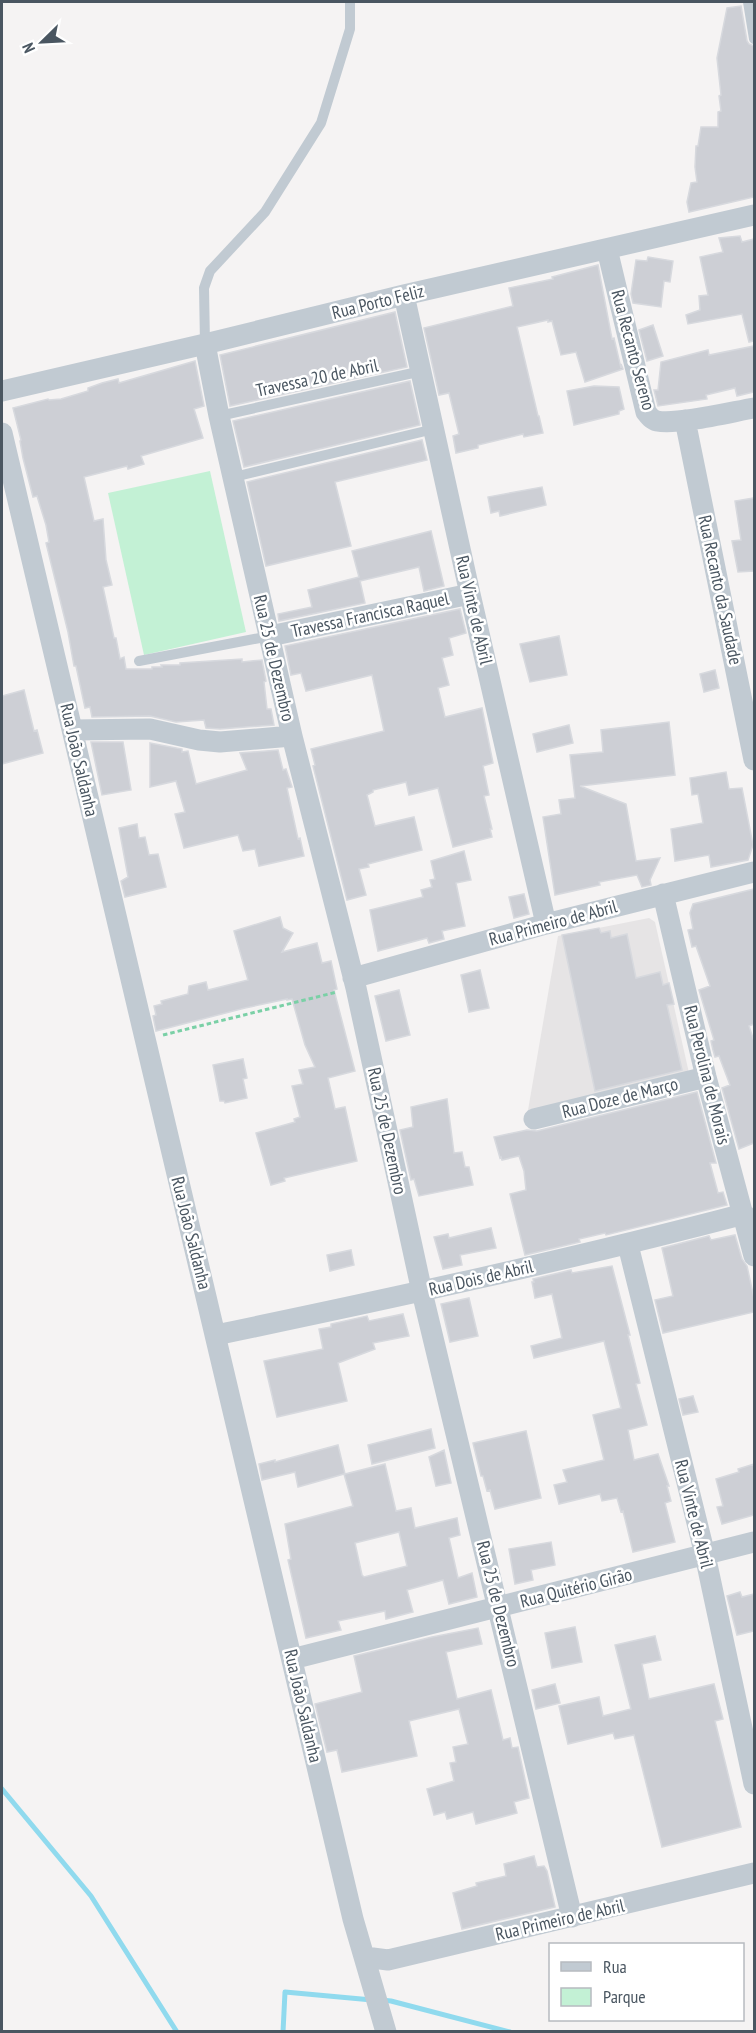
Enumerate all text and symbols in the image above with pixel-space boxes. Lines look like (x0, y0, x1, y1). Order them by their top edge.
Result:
north arrow (12, 12, 72, 72)
text: N (17, 40, 39, 56)
street label: Rua Porto Feliz (329, 279, 426, 324)
street label: Rua Recanto Sereno (606, 287, 661, 413)
street label: Travessa 20 de Abril (254, 353, 381, 402)
street label: Rua Recanto da Saudade (693, 513, 748, 667)
street label: Rua Vinte de Abril (451, 553, 498, 667)
street label: Travessa Francisca Raquel (289, 586, 452, 642)
street label: Rua 25 de Dezembro (249, 592, 300, 724)
street label: Rua João Saldanha (55, 701, 104, 819)
street label: Rua Primeiro de Abril (486, 894, 620, 951)
street label: Rua Perolina de Morais (679, 1003, 736, 1147)
street label: Rua 25 de Dezembro (363, 1065, 412, 1197)
street label: Rua Doze de Março (560, 1072, 680, 1123)
street label: Rua João Saldanha (166, 1174, 217, 1292)
street label: Rua Dois de Abril (426, 1254, 536, 1301)
street label: Rua Vinte de Abril (670, 1457, 719, 1571)
street label: Rua 25 de Dezembro (472, 1538, 525, 1670)
street label: Rua Quitério Girão (518, 1562, 634, 1613)
street label: Rua João Saldanha (279, 1647, 328, 1765)
street label: Rua Primeiro de Abril (493, 1893, 627, 1946)
legend (549, 1943, 744, 2021)
text: Rua (603, 1955, 627, 1978)
text: Parque (603, 1985, 646, 2008)

